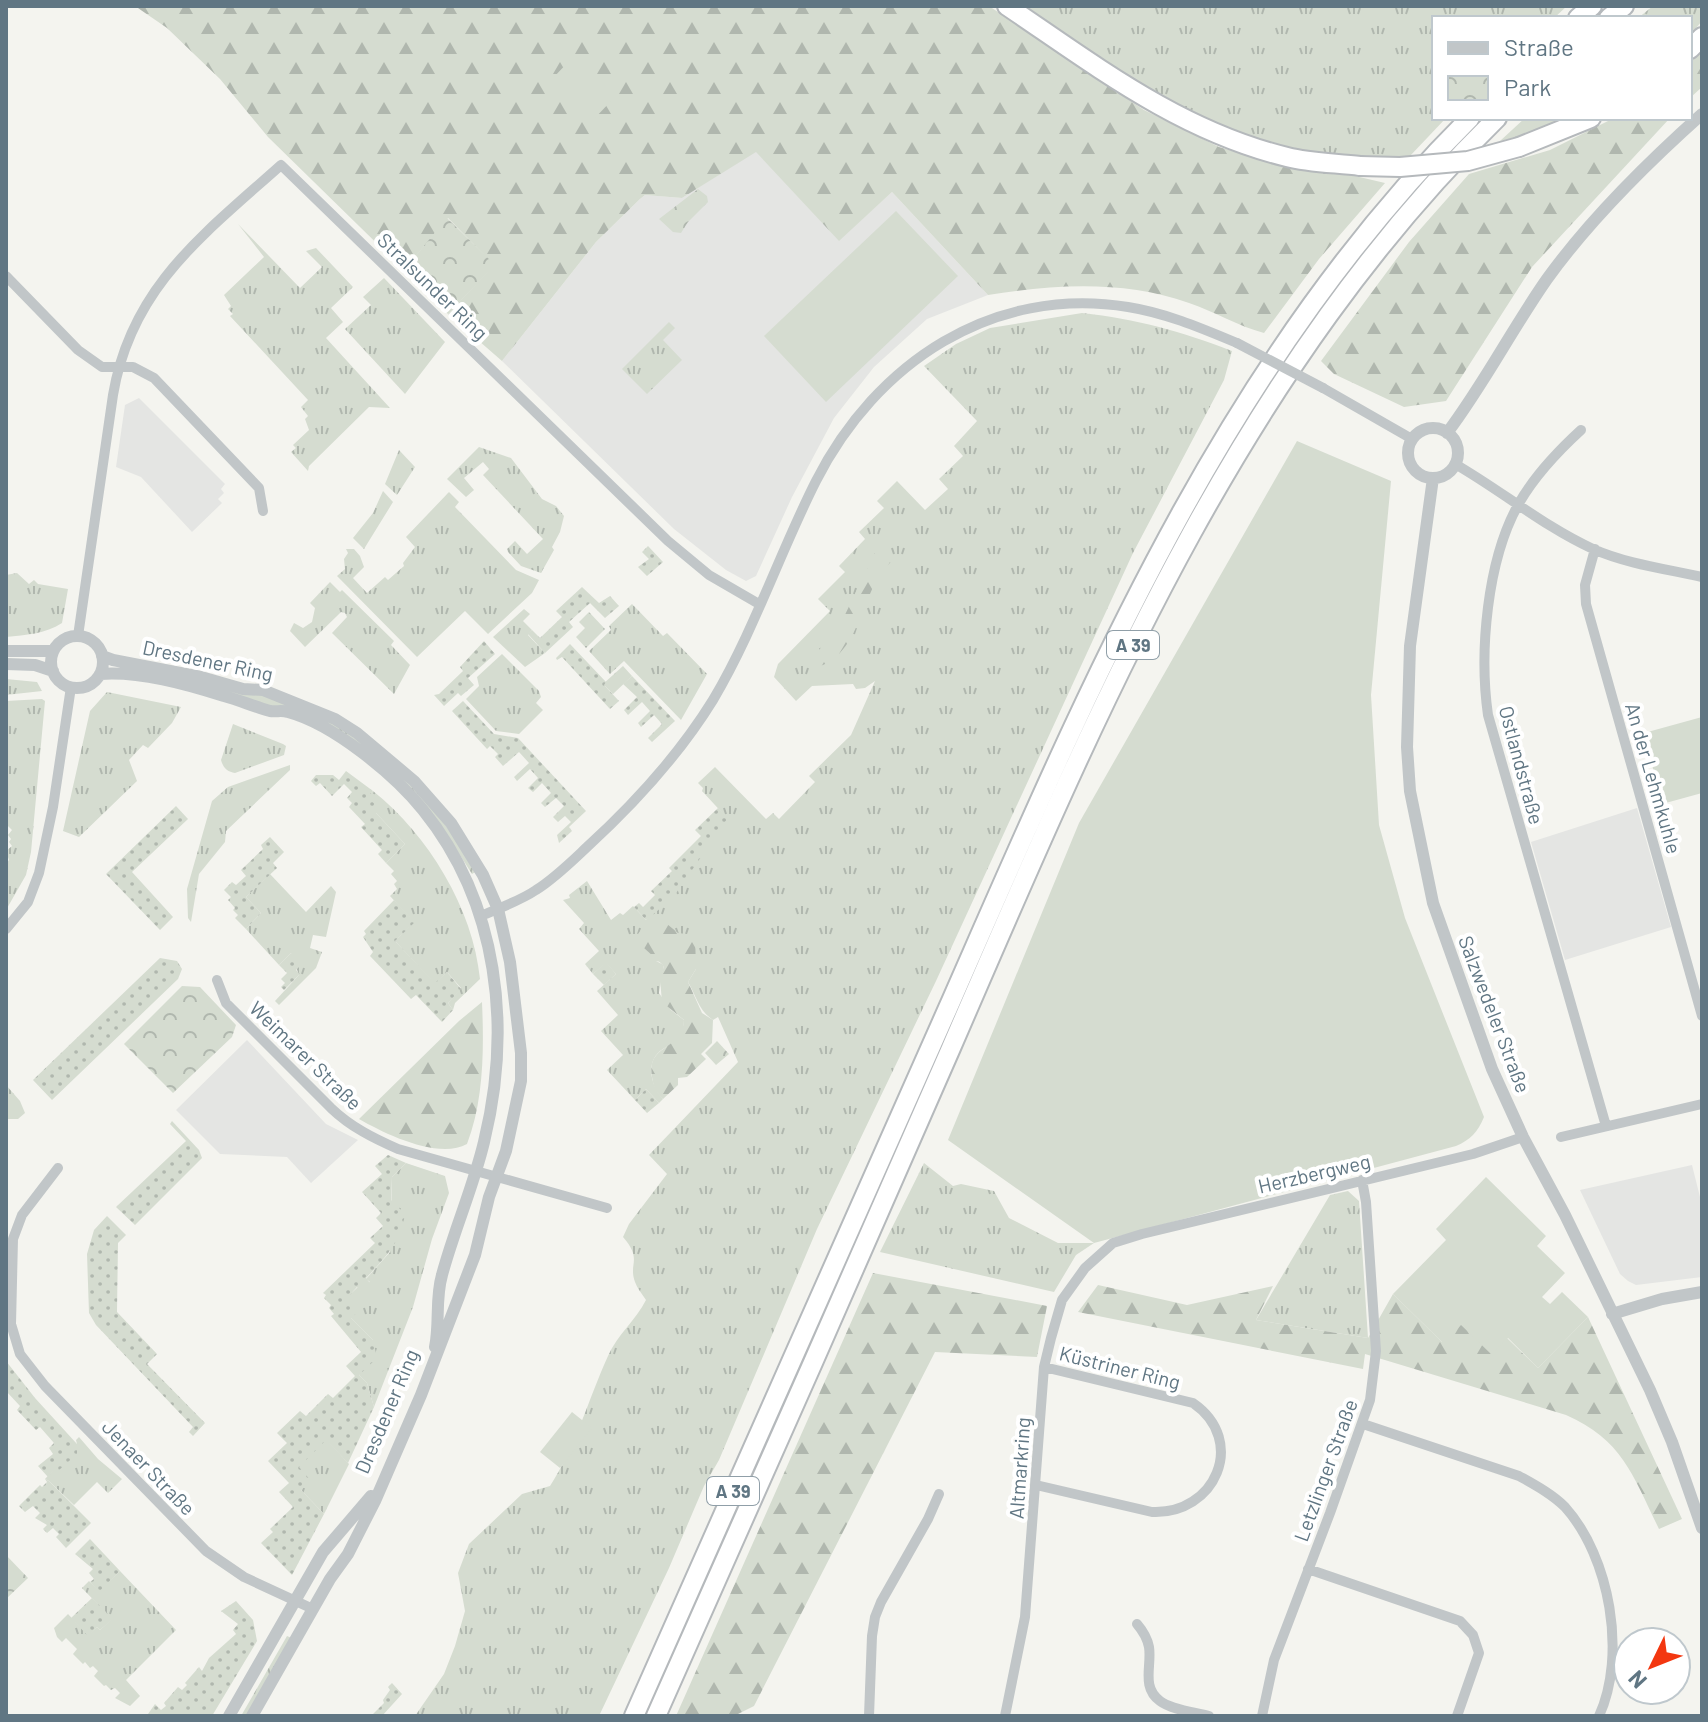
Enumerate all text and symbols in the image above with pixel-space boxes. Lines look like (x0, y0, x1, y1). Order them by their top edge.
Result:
legend (1432, 16, 1692, 120)
text: Straße (1504, 32, 1574, 61)
text: Park (1504, 72, 1551, 101)
street label: Stralsunder Ring (373, 227, 493, 345)
road number: A 39 (1107, 631, 1159, 659)
street label: Dresdener Ring (141, 634, 275, 686)
street label: An der Lehmkuhle (1621, 700, 1687, 856)
street label: Ostlandstraße (1495, 703, 1549, 827)
street label: Salzwedeler Straße (1454, 932, 1536, 1096)
street label: Weimarer Straße (245, 996, 367, 1114)
street label: Herzbergweg (1255, 1148, 1373, 1198)
street label: Küstriner Ring (1057, 1340, 1183, 1394)
street label: Dresdener Ring (349, 1345, 423, 1477)
street label: Letzlinger Straße (1288, 1396, 1362, 1544)
street label: Jenaer Straße (98, 1414, 200, 1520)
street label: Altmarkring (1003, 1416, 1035, 1520)
road number: A 39 (707, 1477, 759, 1505)
north arrow (1612, 1626, 1692, 1706)
text: N (1622, 1666, 1651, 1695)

